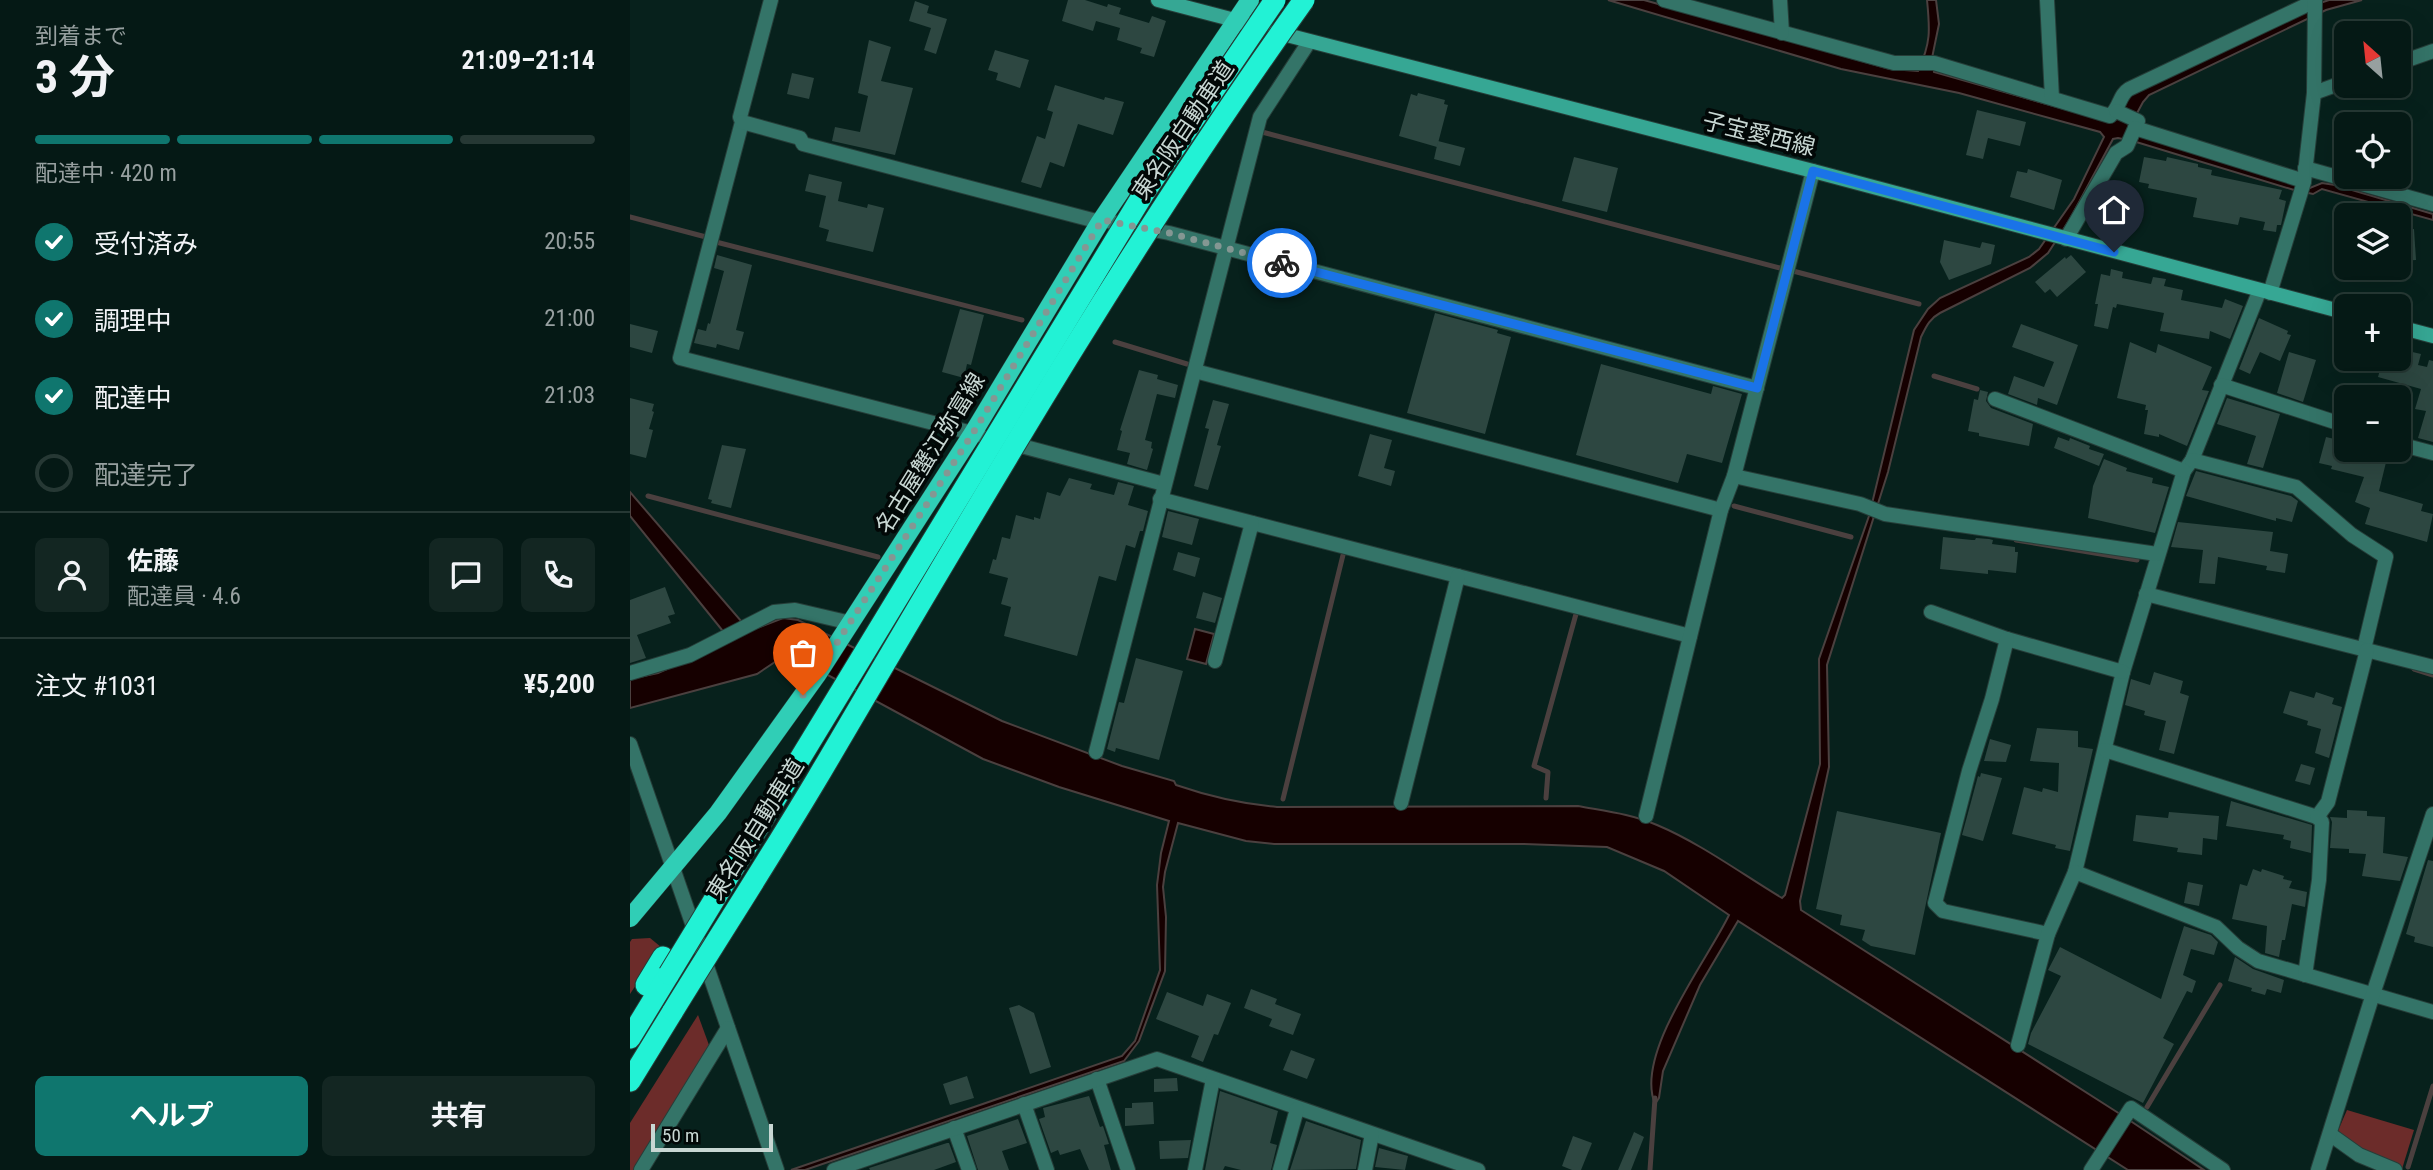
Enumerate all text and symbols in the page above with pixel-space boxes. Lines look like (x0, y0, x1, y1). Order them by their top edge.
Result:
north arrow (2334, 21, 2412, 98)
map controls (2334, 21, 2411, 462)
text: 到着まで (35, 23, 127, 50)
text: 21:09–21:14 (461, 45, 595, 75)
text: 3 分 (35, 50, 115, 104)
street label: 東名阪自動車道 (1127, 56, 1240, 205)
street label: 子宝愛西線 (1700, 107, 1818, 161)
button: locate (2334, 112, 2411, 189)
text: 配達中 · 420 m (35, 160, 177, 187)
pin (2084, 180, 2144, 252)
icon: home (2095, 191, 2133, 229)
button: layers (2334, 203, 2411, 280)
icon: check (35, 223, 73, 261)
text: 20:55 (544, 228, 595, 255)
courier (1247, 228, 1317, 298)
text: 受付済み (94, 229, 198, 259)
icon: bike (1263, 244, 1301, 282)
button: + (2334, 294, 2411, 371)
icon: check (35, 300, 73, 338)
text: 21:00 (544, 305, 595, 332)
text: 調理中 (94, 306, 172, 336)
street label: 名古屋蟹江弥富線 (870, 368, 991, 538)
icon: check (35, 377, 73, 415)
text: 21:03 (544, 382, 595, 409)
text: 配達中 (94, 383, 172, 413)
button: − (2334, 385, 2411, 462)
text: 配達完了 (94, 460, 198, 490)
button: person (35, 538, 109, 612)
button: chat (429, 538, 503, 612)
button: phone (521, 538, 595, 612)
text: 佐藤 (127, 546, 179, 576)
text: 配達員 · 4.6 (127, 583, 241, 610)
pin (773, 623, 833, 695)
icon: bag (784, 634, 822, 672)
text: ¥5,200 (524, 669, 595, 699)
text: 注文 #1031 (35, 671, 159, 701)
street label: 東名阪自動車道 (701, 754, 810, 905)
button: ヘルプ (35, 1076, 308, 1156)
button: 共有 (322, 1076, 595, 1156)
scale bar (651, 1121, 774, 1153)
text: 50 m (662, 1124, 699, 1147)

